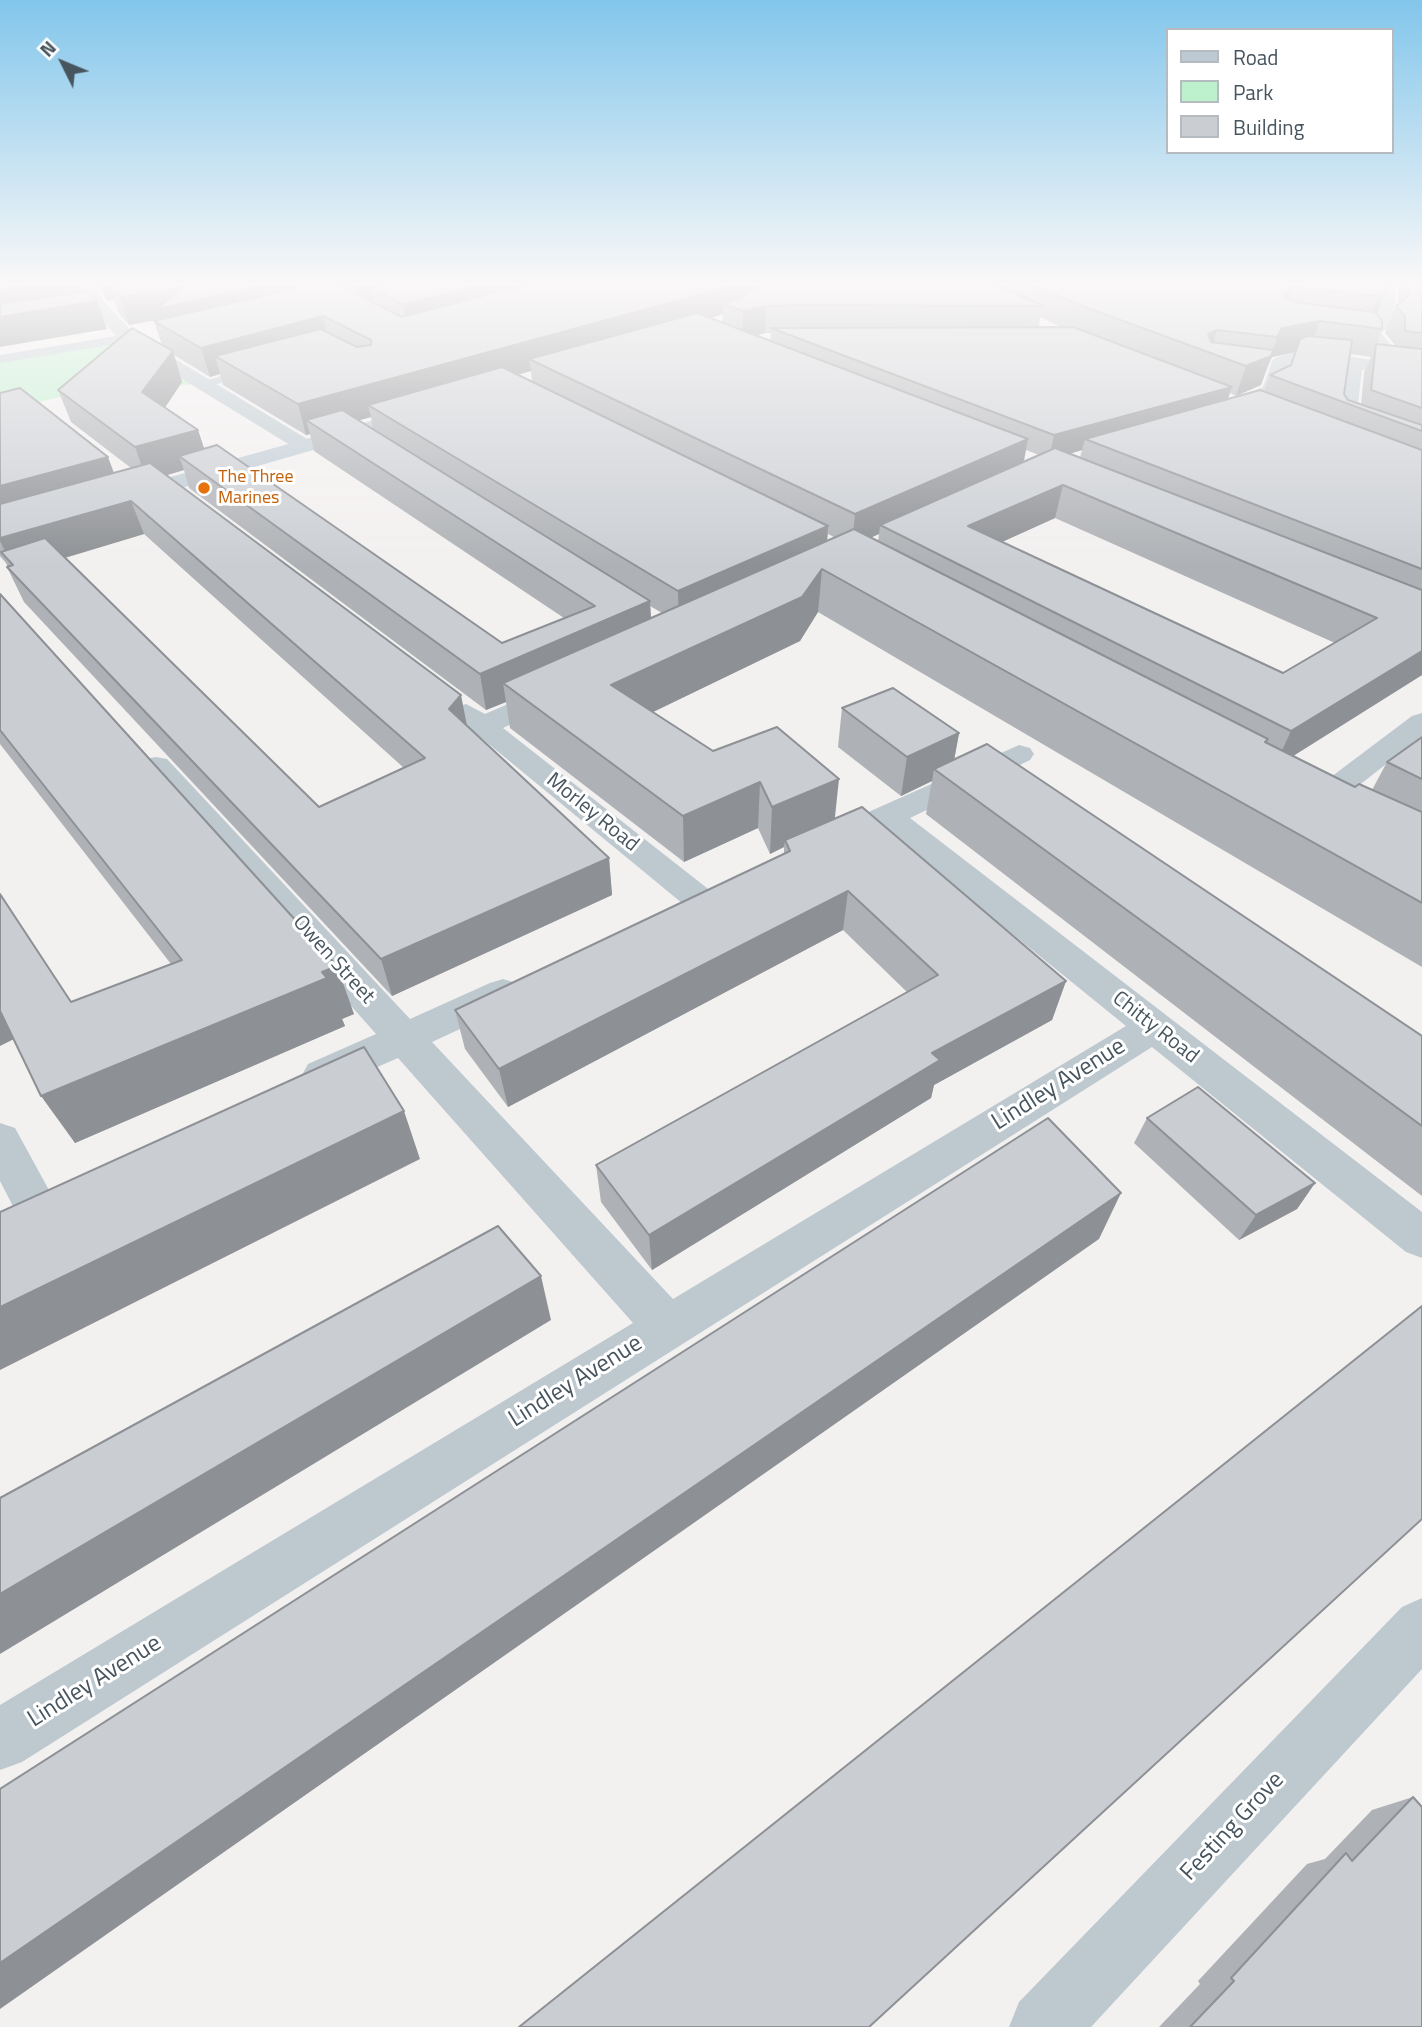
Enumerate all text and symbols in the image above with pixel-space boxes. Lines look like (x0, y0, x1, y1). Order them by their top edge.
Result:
north arrow (28, 28, 98, 98)
legend (1166, 28, 1394, 154)
text: N (32, 34, 62, 63)
text: Road (1233, 41, 1278, 73)
text: Park (1233, 76, 1273, 108)
text: Building (1233, 111, 1304, 143)
place label: The Three Marines (218, 467, 294, 510)
marker: The Three Marines (196, 480, 212, 496)
street label: Morley Road (541, 768, 643, 858)
street label: Owen Street (287, 911, 379, 1009)
street label: Chitty Road (1107, 987, 1203, 1069)
street label: Lindley Avenue (987, 1033, 1131, 1137)
street label: Lindley Avenue (504, 1330, 648, 1434)
street label: Lindley Avenue (23, 1630, 167, 1734)
street label: Festing Grove (1175, 1767, 1291, 1887)

